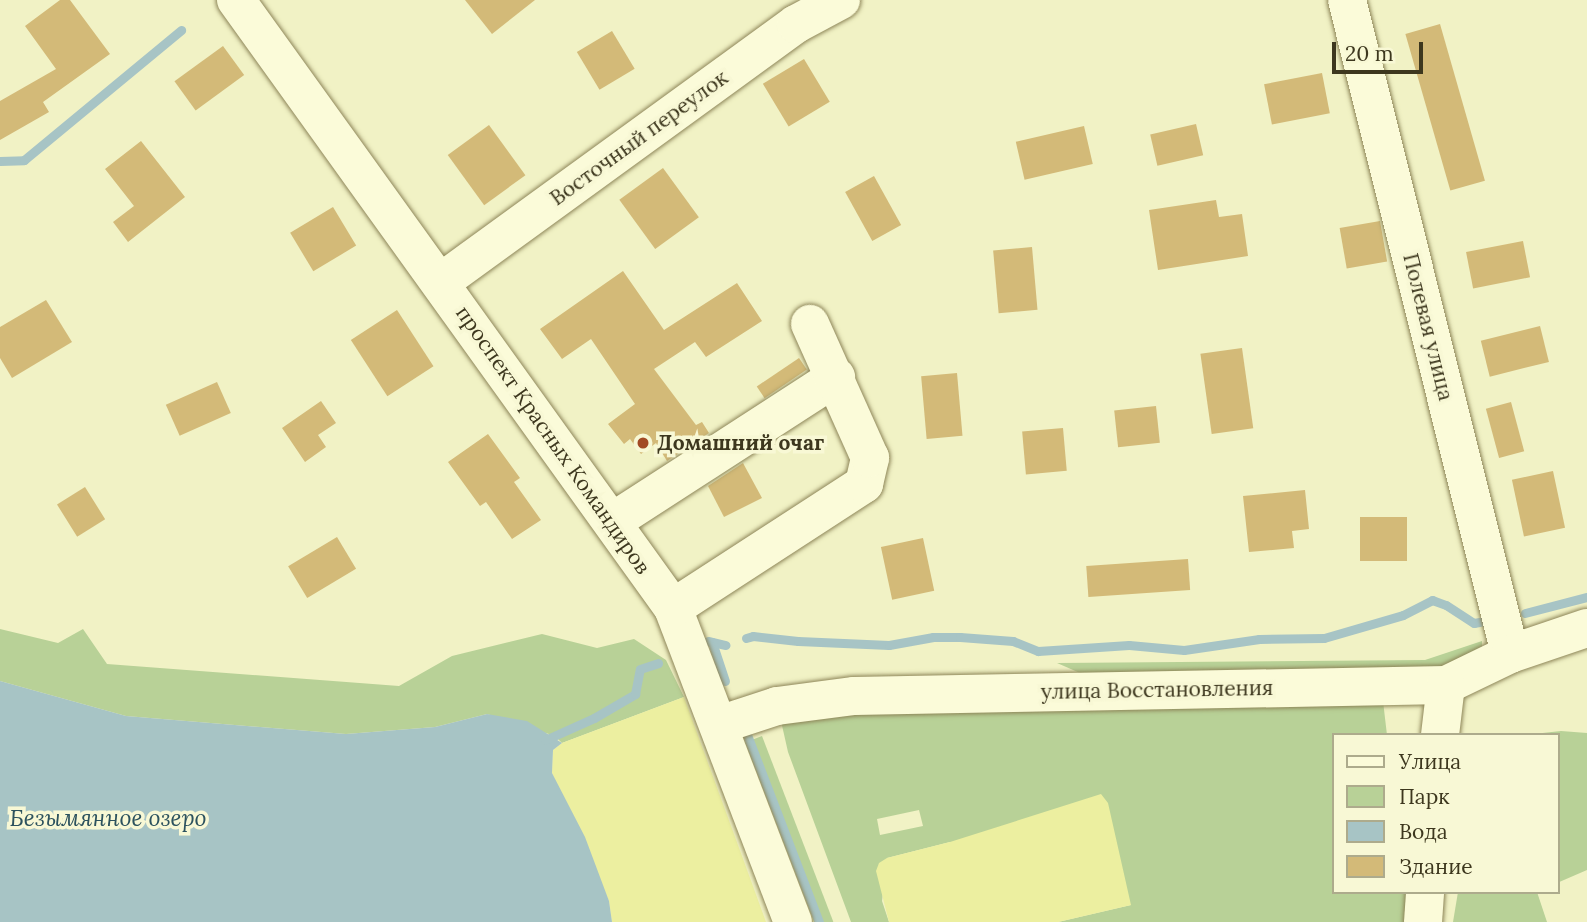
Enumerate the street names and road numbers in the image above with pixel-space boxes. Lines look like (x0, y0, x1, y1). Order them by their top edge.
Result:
street label: Восточный переулок (545, 65, 733, 211)
street label: Полевая улица (1398, 251, 1458, 403)
street label: проспект Красных Командиров (450, 301, 656, 579)
street label: улица Восстановления (1041, 675, 1273, 705)

